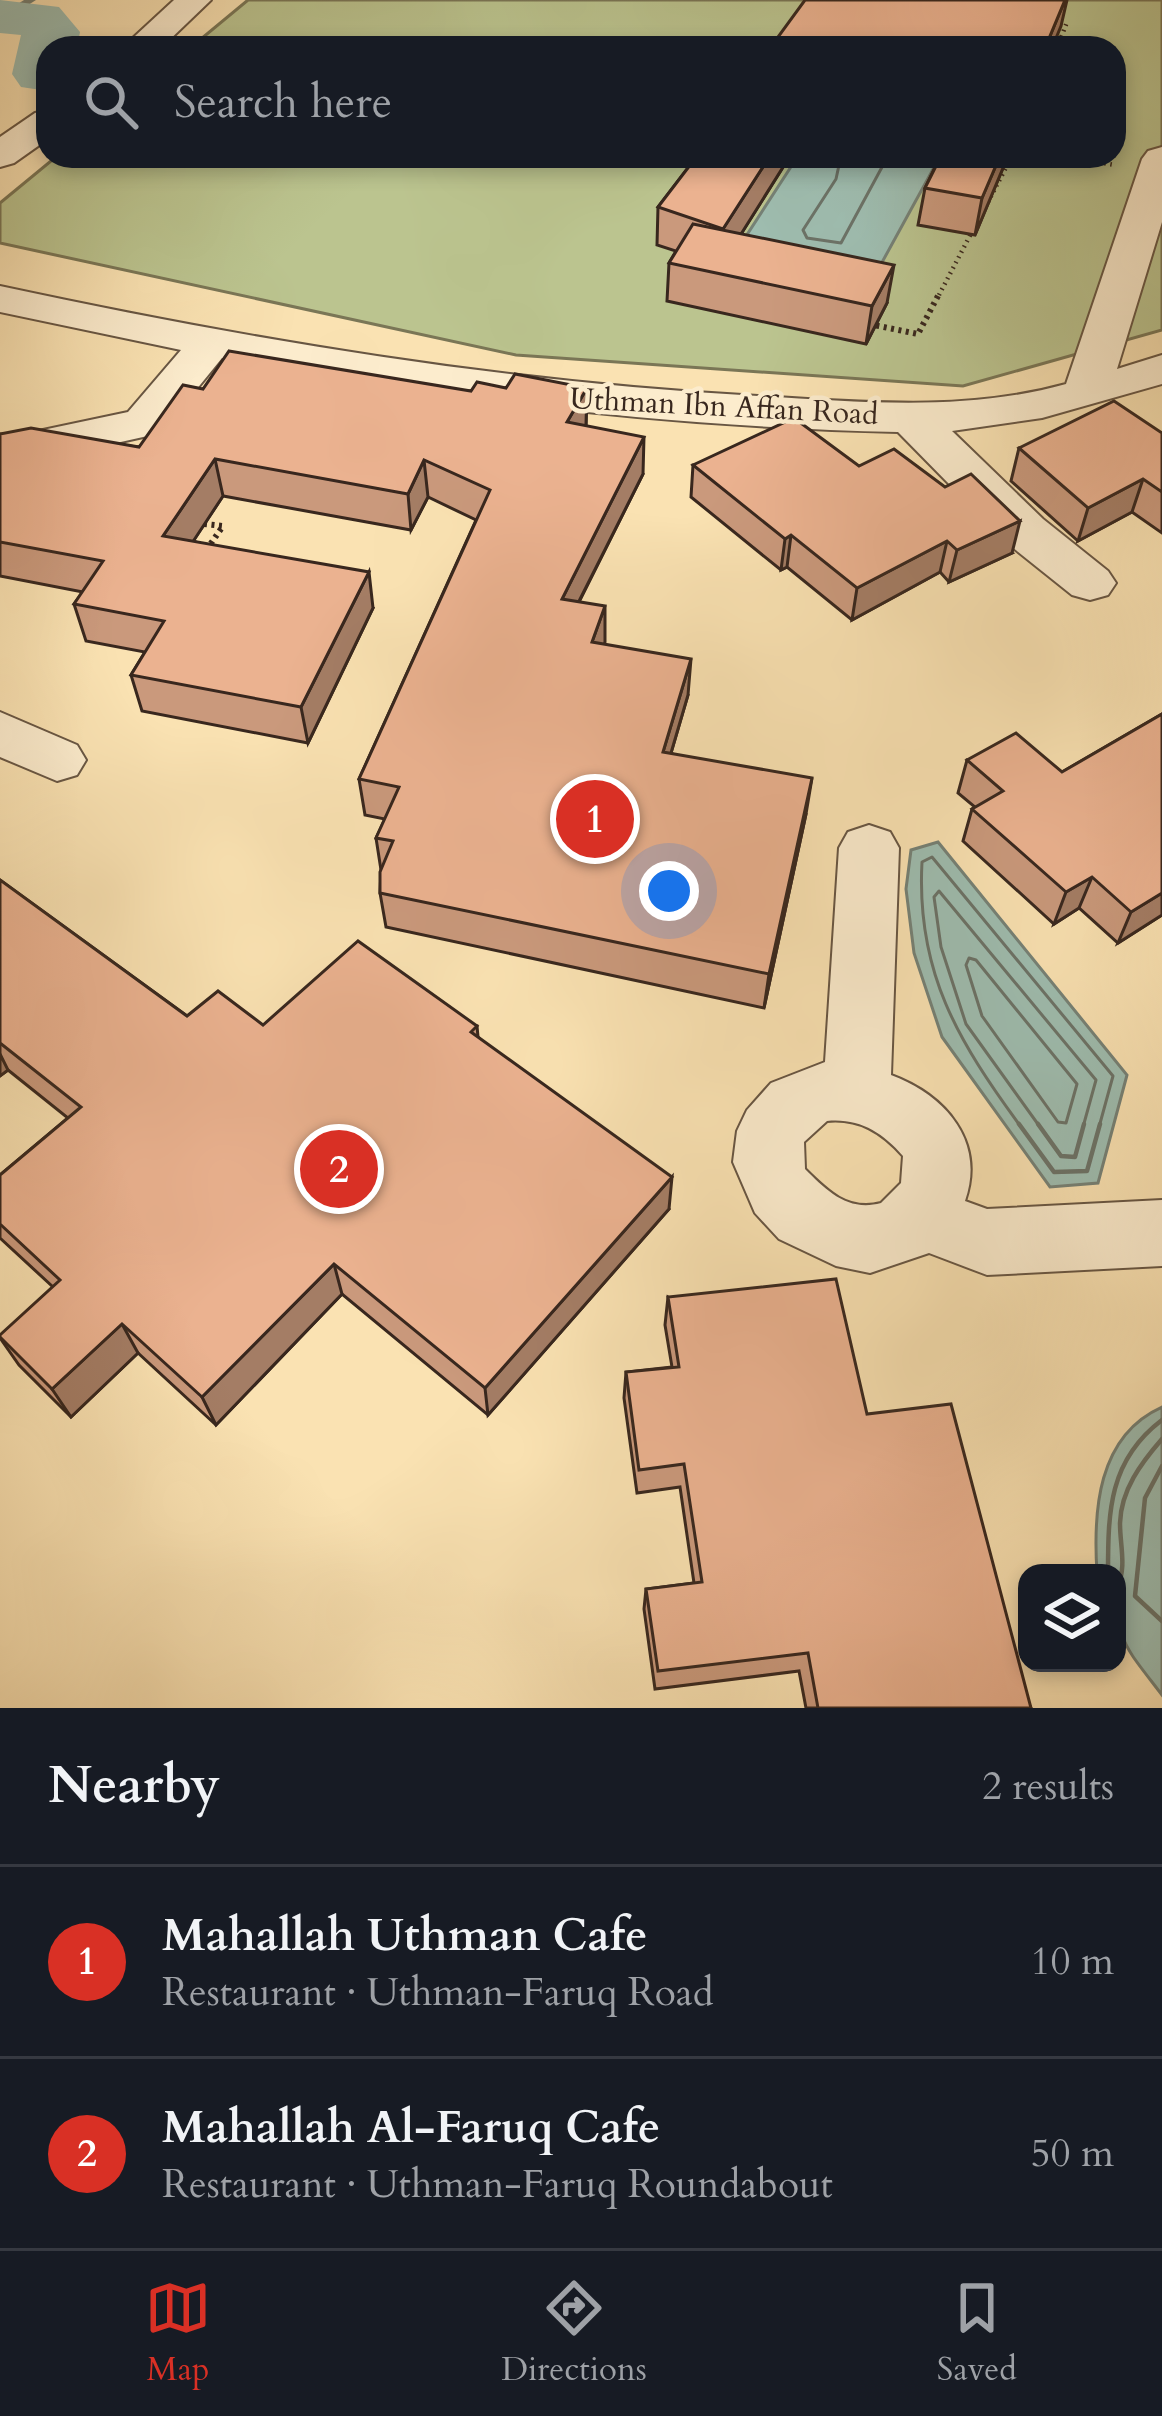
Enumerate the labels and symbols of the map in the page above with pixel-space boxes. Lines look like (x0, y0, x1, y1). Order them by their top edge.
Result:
street label: Uthman Ibn Affan Road (569, 378, 879, 435)
pin: 1 (556, 774, 634, 864)
your location (639, 861, 699, 921)
pin: 2 (300, 1124, 378, 1214)

